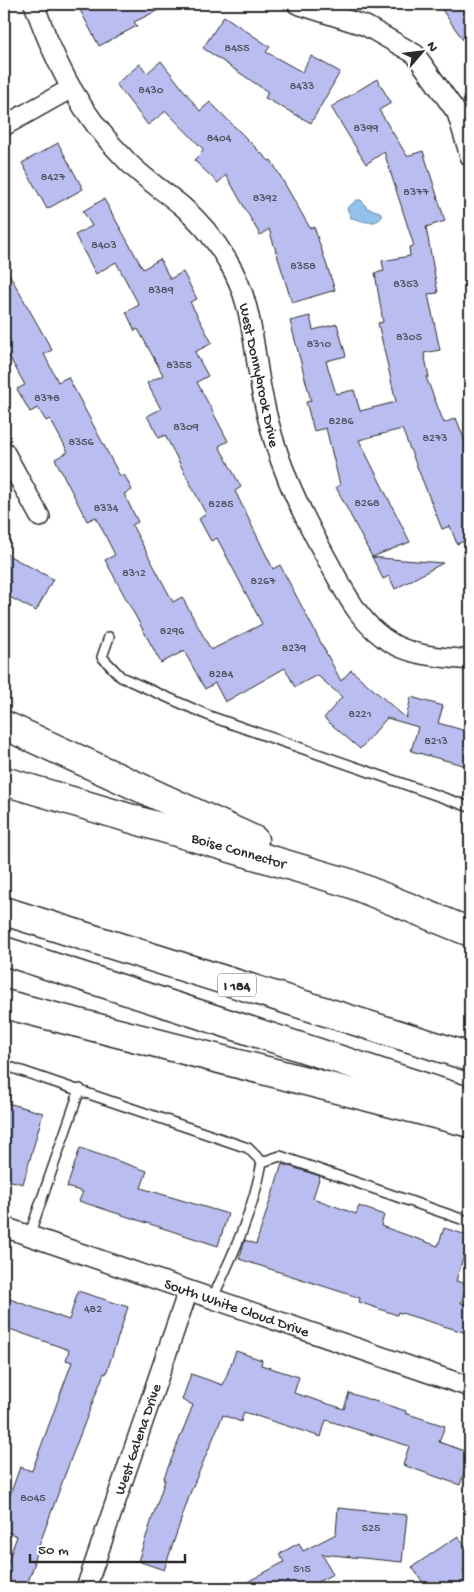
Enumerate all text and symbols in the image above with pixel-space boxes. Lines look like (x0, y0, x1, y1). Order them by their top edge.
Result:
north arrow (396, 28, 446, 78)
text: N (422, 39, 441, 55)
house number: 8455 (225, 42, 249, 56)
house number: 8433 (290, 80, 314, 94)
house number: 8430 (138, 84, 164, 98)
house number: 8399 (354, 122, 378, 136)
house number: 8404 (207, 132, 232, 146)
house number: 8427 (41, 171, 66, 185)
house number: 8377 (403, 186, 429, 200)
house number: 8392 (253, 192, 277, 206)
house number: 8403 (91, 239, 117, 253)
house number: 8358 (290, 260, 316, 274)
house number: 8353 (393, 278, 419, 292)
house number: 8389 (148, 284, 174, 298)
street label: West Donnybrook Drive (234, 302, 282, 449)
house number: 8305 (396, 331, 422, 345)
house number: 8310 (307, 338, 331, 352)
house number: 8355 (166, 359, 192, 373)
house number: 8378 (34, 392, 60, 406)
house number: 8286 (328, 415, 354, 429)
house number: 8309 (173, 421, 199, 435)
house number: 8273 (423, 432, 447, 446)
house number: 8356 (68, 436, 95, 450)
house number: 8268 (354, 497, 380, 511)
house number: 8285 (208, 498, 234, 512)
house number: 8334 (94, 502, 119, 516)
house number: 8312 (122, 567, 146, 581)
house number: 8267 (251, 575, 276, 589)
house number: 8296 (160, 625, 185, 639)
house number: 8239 (282, 642, 306, 656)
house number: 8284 (209, 668, 234, 682)
house number: 8221 (348, 708, 372, 722)
house number: 8213 (424, 735, 448, 749)
street label: Boise Connector (188, 830, 290, 875)
road number: I 184 (218, 974, 256, 996)
street label: South White Cloud Drive (161, 1276, 312, 1342)
house number: 482 (84, 1303, 102, 1317)
street label: West Galena Drive (111, 1382, 166, 1498)
house number: 8045 (20, 1492, 46, 1506)
house number: 525 (362, 1522, 380, 1536)
scale bar (30, 1532, 185, 1564)
text: 50 m (38, 1542, 69, 1560)
house number: 515 (293, 1563, 311, 1577)

